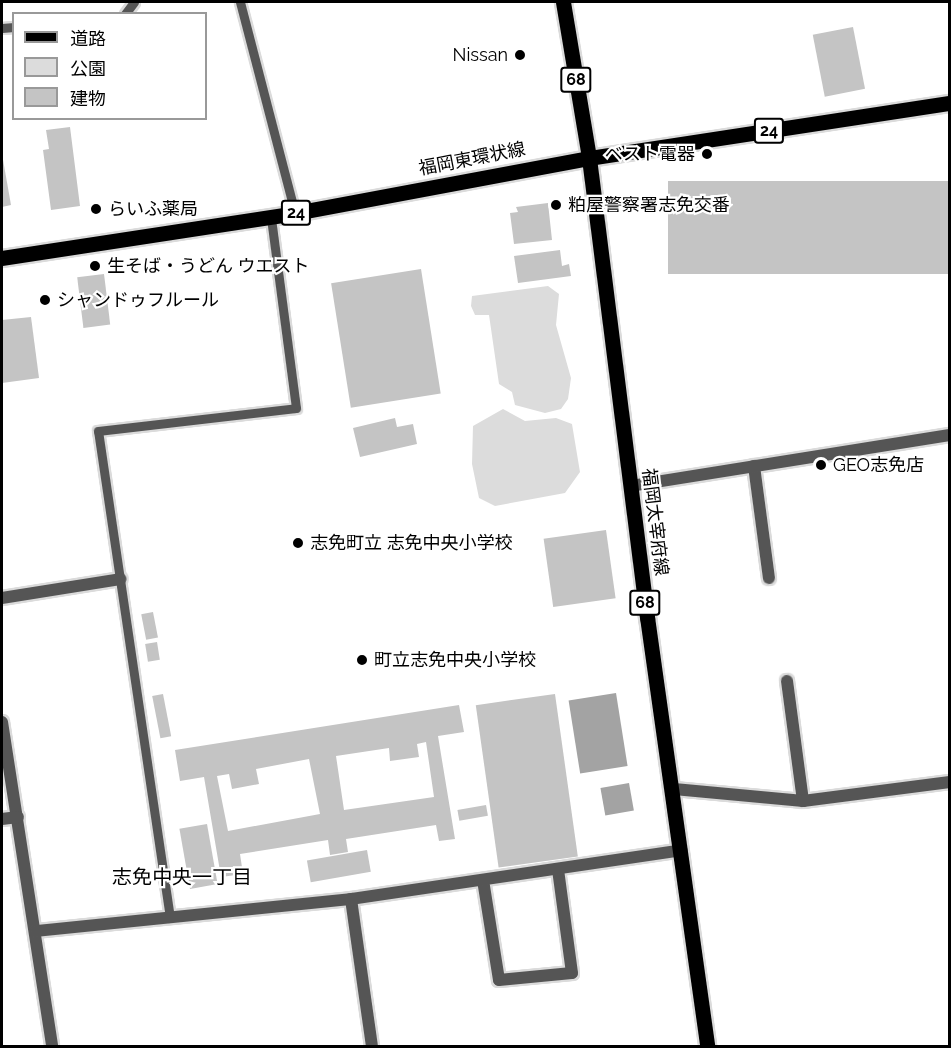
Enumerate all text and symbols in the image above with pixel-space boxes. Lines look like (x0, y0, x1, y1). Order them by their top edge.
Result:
legend (12, 12, 207, 120)
text: 道路 (70, 28, 106, 49)
place label: Nissan (452, 44, 508, 66)
marker: Nissan (513, 48, 527, 62)
text: 公園 (70, 58, 106, 79)
road number: 68 (560, 67, 592, 93)
text: 建物 (70, 88, 106, 109)
road number: 24 (752, 118, 786, 144)
street label: 福岡東環状線 (417, 138, 527, 180)
place label: ベスト電器 (605, 143, 695, 165)
marker: ベスト電器 (700, 147, 714, 161)
place label: 粕屋警察署志免交番 (568, 194, 730, 216)
place label: らいふ薬局 (108, 198, 198, 220)
marker: 粕屋警察署志免交番 (549, 198, 563, 212)
road number: 24 (280, 200, 312, 226)
marker: らいふ薬局 (89, 202, 103, 216)
place label: 生そば・うどん ウエスト (107, 255, 310, 277)
marker: 生そば・うどん ウエスト (88, 259, 102, 273)
place label: シャンドゥフルール (57, 289, 219, 311)
marker: シャンドゥフルール (38, 293, 52, 307)
place label: GEO志免店 (833, 454, 924, 476)
marker: GEO志免店 (814, 458, 828, 472)
street label: 福岡太宰府線 (638, 467, 672, 577)
place label: 志免町立 志免中央小学校 (310, 532, 513, 554)
marker: 志免町立 志免中央小学校 (291, 536, 305, 550)
road number: 68 (628, 590, 662, 616)
place label: 町立志免中央小学校 (374, 649, 536, 671)
marker: 町立志免中央小学校 (355, 653, 369, 667)
district label: 志免中央一丁目 (112, 865, 252, 889)

